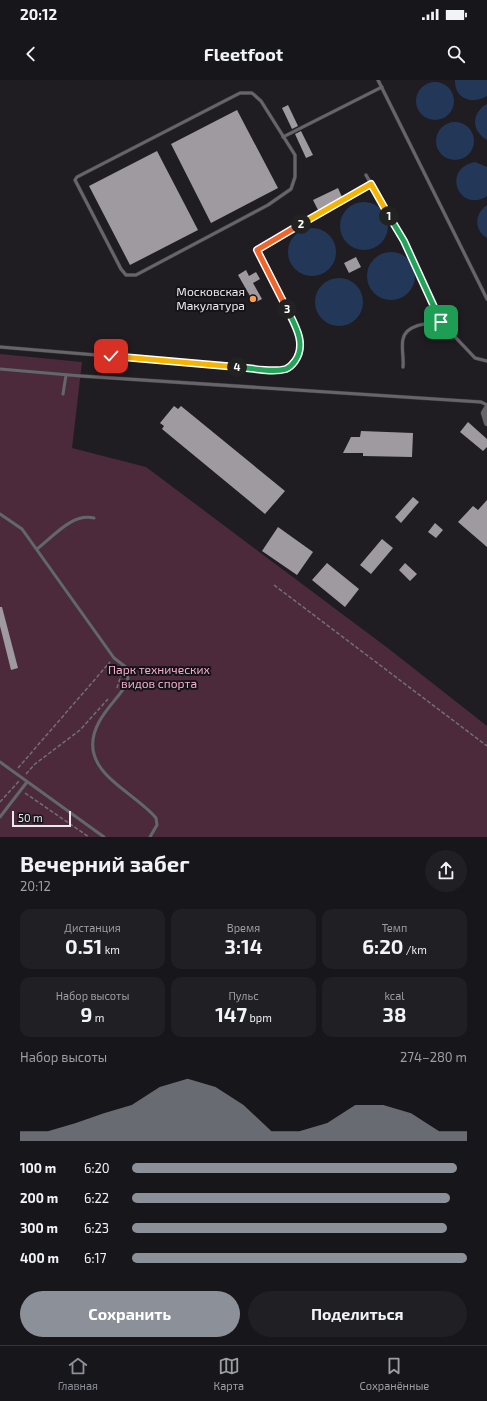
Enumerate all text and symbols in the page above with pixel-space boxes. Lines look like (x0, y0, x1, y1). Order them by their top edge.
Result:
text: 20:12 (20, 5, 57, 23)
icon: back (20, 43, 42, 65)
text: Fleetfoot (204, 43, 283, 65)
icon: search (445, 43, 467, 65)
pin: 1 (379, 206, 399, 226)
text: 1 (387, 209, 391, 222)
pin: 2 (291, 214, 311, 234)
text: 2 (298, 217, 304, 230)
place label: Московская Макулатура (176, 284, 245, 313)
marker: Московская Макулатура (248, 294, 258, 304)
pin: 3 (277, 299, 297, 319)
text: 3 (284, 302, 290, 315)
pin (424, 305, 458, 339)
icon: arrive (430, 311, 452, 333)
pin (94, 339, 128, 373)
icon: check (100, 345, 122, 367)
pin: 4 (227, 357, 247, 377)
text: 4 (233, 360, 241, 373)
park label: Парк технических видов спорта (108, 662, 211, 690)
scale bar (12, 809, 71, 828)
text: 50 m (18, 811, 43, 824)
text: Вечерний забег (20, 850, 189, 876)
button: share (425, 850, 467, 892)
text: 20:12 (20, 878, 51, 894)
text: Дистанция (64, 921, 121, 934)
text: Время (227, 921, 260, 934)
text: Темп (382, 921, 407, 934)
text: 0.51 (65, 934, 102, 958)
text: 3:14 (225, 934, 262, 958)
text: 6:20 (362, 934, 403, 958)
text: km (102, 943, 120, 956)
text: /km (403, 943, 427, 956)
text: Набор высоты (56, 989, 129, 1002)
text: Пульс (228, 989, 259, 1002)
text: kcal (384, 989, 405, 1002)
text: 9 (81, 1002, 92, 1026)
text: 147 (215, 1002, 247, 1026)
text: 38 (383, 1002, 406, 1026)
text: m (92, 1011, 104, 1024)
text: bpm (247, 1011, 272, 1024)
text: Набор высоты (20, 1049, 107, 1065)
text: 274–280 m (400, 1049, 467, 1065)
text: 100 m (20, 1160, 56, 1176)
text: 6:20 (84, 1160, 110, 1176)
text: 200 m (20, 1190, 58, 1206)
text: 6:22 (84, 1190, 109, 1206)
text: 300 m (20, 1220, 58, 1236)
text: 6:23 (84, 1220, 109, 1236)
text: 400 m (20, 1250, 59, 1266)
text: 6:17 (84, 1250, 106, 1266)
button: Сохранить (20, 1291, 240, 1337)
button: Поделиться (248, 1291, 467, 1337)
tab: Главная (58, 1355, 98, 1392)
tab: Карта (214, 1355, 244, 1392)
tab: Сохранённые (360, 1355, 429, 1392)

